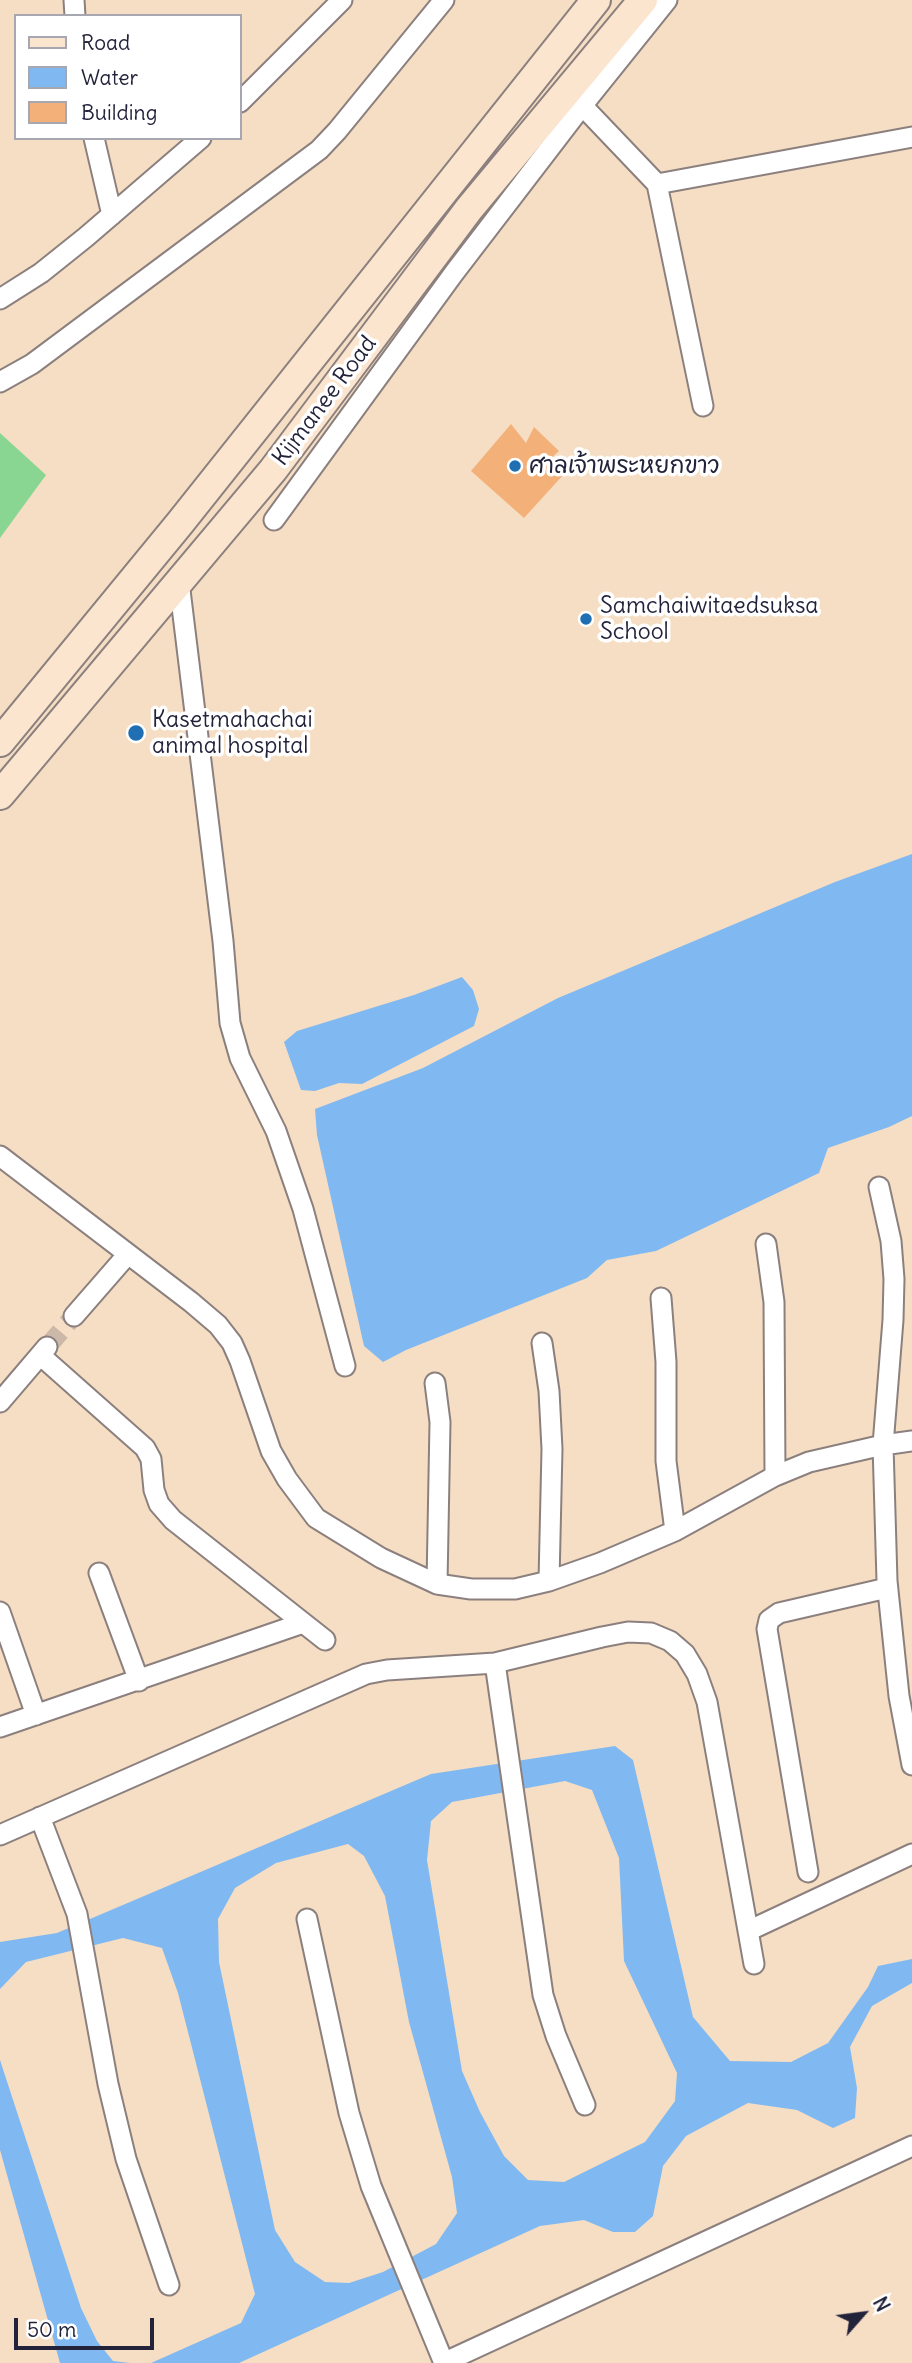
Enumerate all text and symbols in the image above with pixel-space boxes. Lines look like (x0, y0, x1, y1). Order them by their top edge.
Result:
legend (14, 14, 242, 140)
text: Road (81, 29, 130, 56)
text: Water (81, 64, 138, 91)
text: Building (81, 99, 157, 126)
street label: Kijmanee Road (267, 331, 383, 471)
place label: ศาลเจ้าพระหยกขาว (529, 452, 719, 480)
marker: ศาลเจ้าพระหยกขาว (507, 458, 523, 474)
place label: Samchaiwitaedsuksa School (600, 592, 818, 646)
marker: Samchaiwitaedsuksa School (578, 611, 594, 627)
place label: Kasetmahachai animal hospital (152, 706, 313, 760)
marker: Kasetmahachai animal hospital (126, 723, 146, 743)
north arrow (828, 2279, 898, 2349)
text: N (868, 2293, 895, 2316)
scale bar (18, 2304, 158, 2348)
text: 50 m (27, 2316, 76, 2343)

